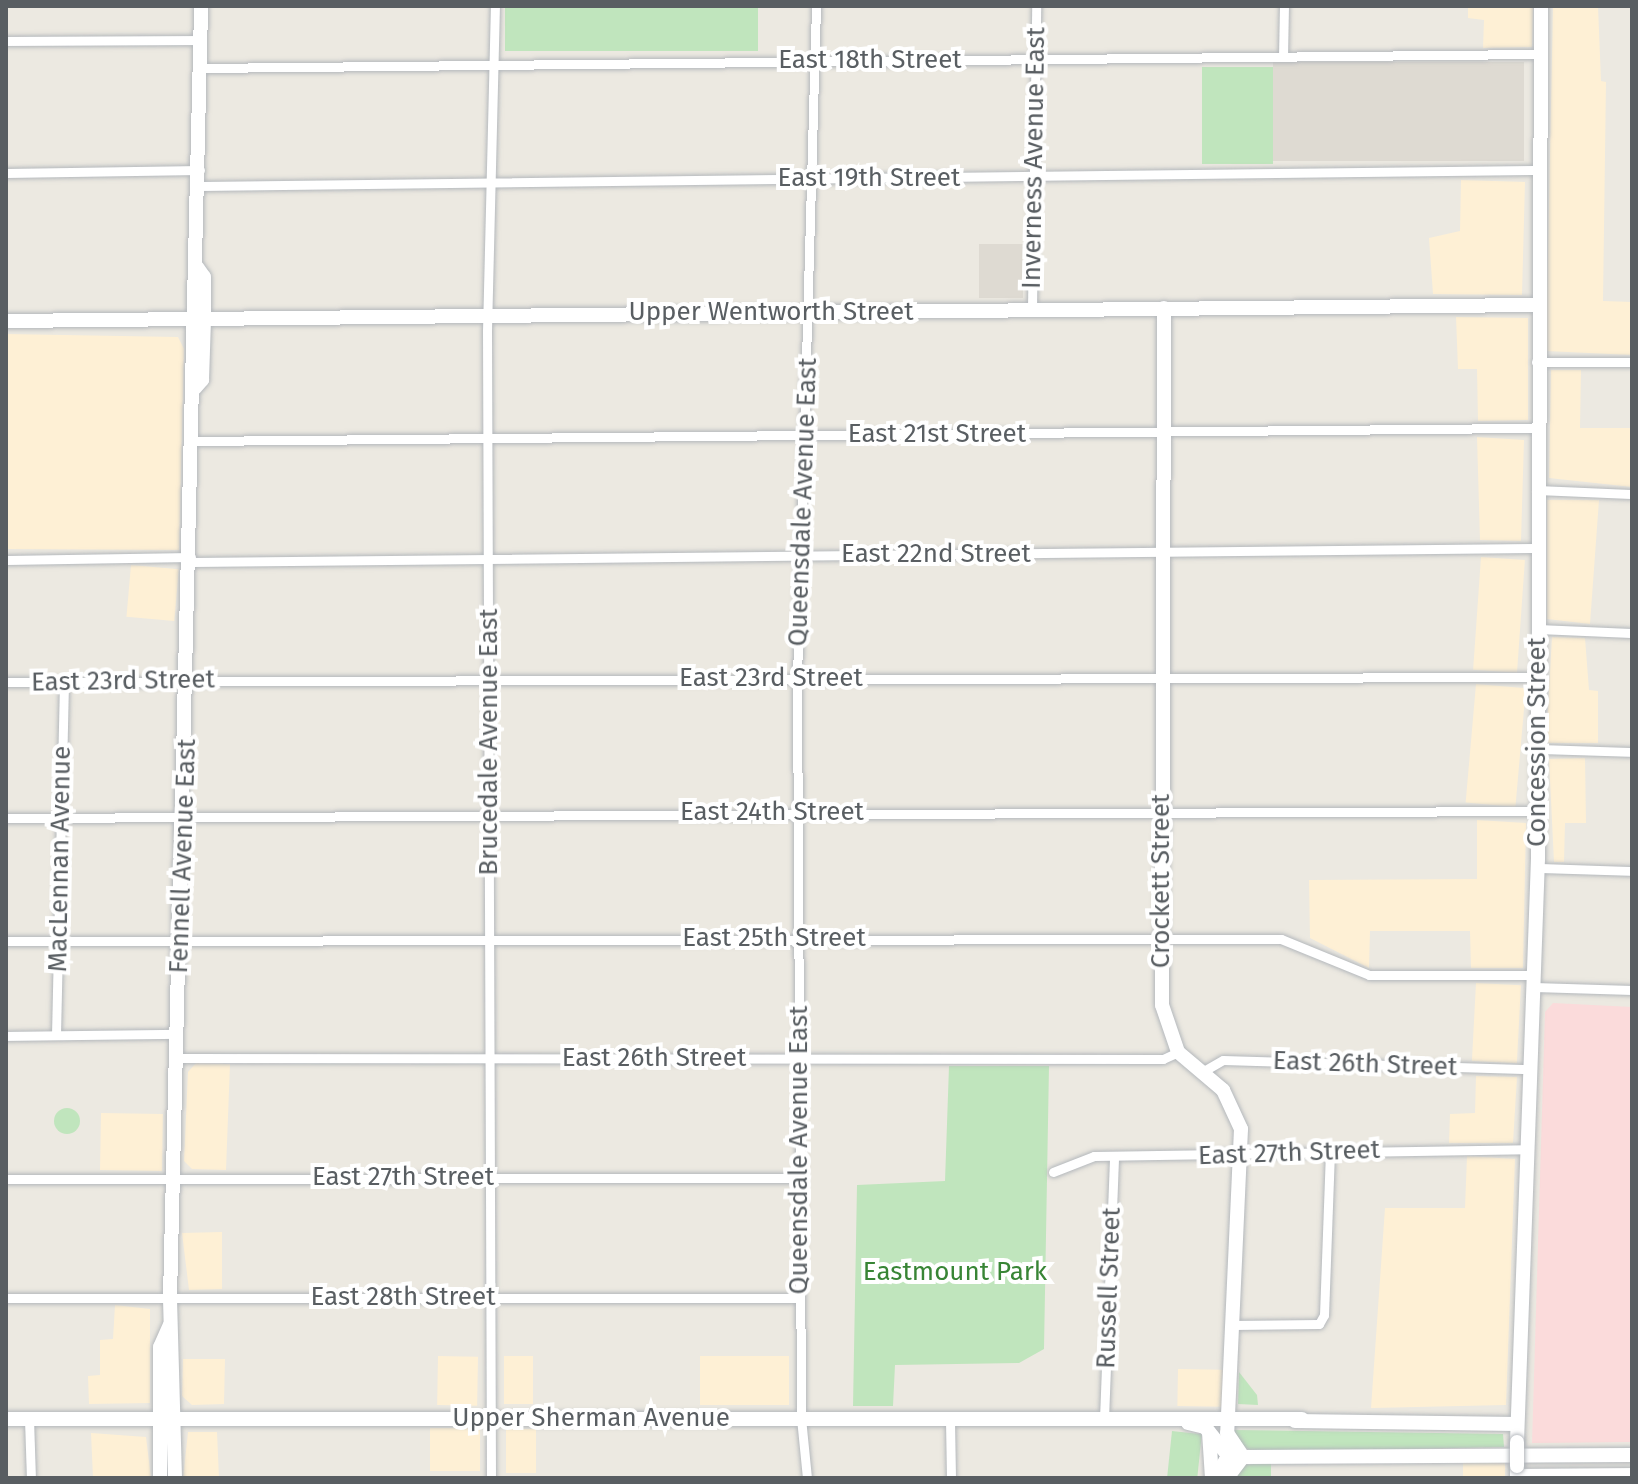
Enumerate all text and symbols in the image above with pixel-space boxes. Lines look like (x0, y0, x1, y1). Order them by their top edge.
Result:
street label: Inverness Avenue East (1016, 27, 1052, 289)
street label: East 18th Street (778, 44, 962, 76)
street label: East 19th Street (778, 162, 960, 194)
street label: Upper Wentworth Street (628, 296, 914, 328)
street label: Queensdale Avenue East (782, 357, 824, 647)
street label: East 21st Street (848, 418, 1026, 450)
street label: East 22nd Street (841, 538, 1031, 570)
street label: Brucedale Avenue East (473, 608, 505, 876)
street label: Concession Street (1521, 637, 1553, 847)
street label: East 23rd Street (679, 662, 863, 694)
street label: East 23rd Street (31, 664, 215, 698)
street label: Fennell Avenue East (163, 738, 203, 974)
street label: MacLennan Avenue (42, 746, 78, 972)
street label: Crockett Street (1145, 794, 1177, 968)
street label: East 24th Street (680, 796, 864, 828)
street label: East 25th Street (682, 922, 866, 954)
street label: Queensdale Avenue East (783, 1006, 815, 1294)
street label: East 26th Street (562, 1042, 746, 1074)
street label: East 26th Street (1272, 1045, 1458, 1083)
street label: East 27th Street (1197, 1134, 1381, 1172)
street label: East 27th Street (312, 1161, 494, 1193)
street label: Russell Street (1091, 1207, 1127, 1369)
park label: Eastmount Park (863, 1256, 1047, 1288)
street label: East 28th Street (310, 1281, 496, 1313)
street label: Upper Sherman Avenue (452, 1402, 730, 1434)

